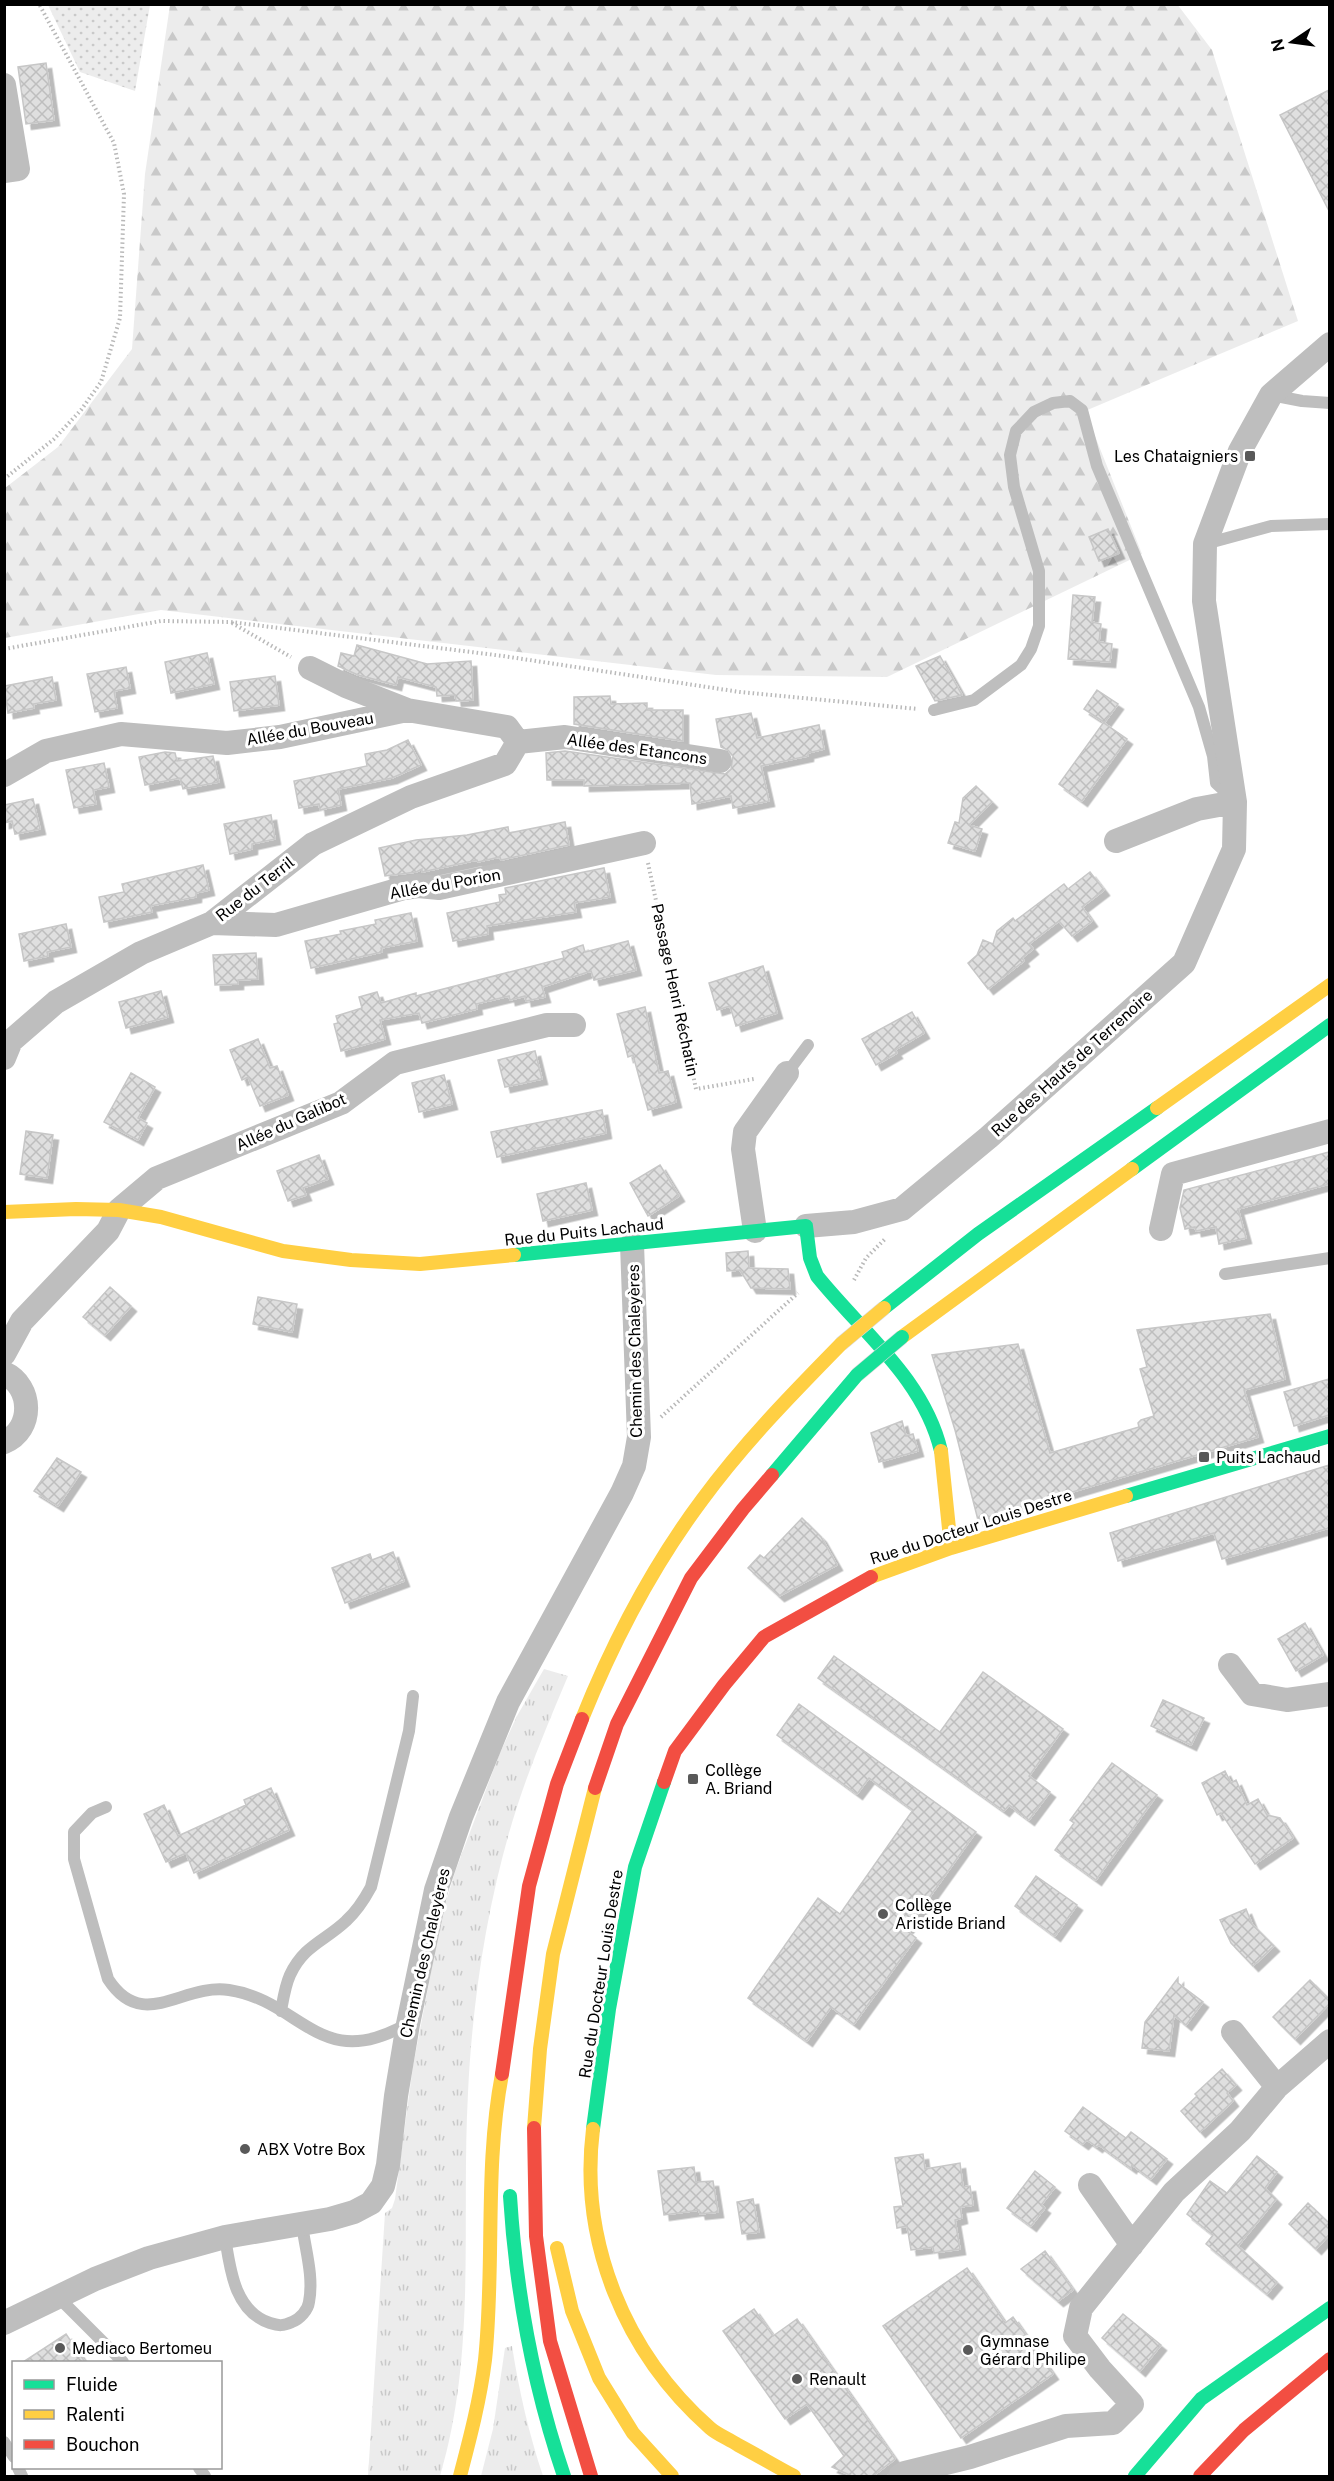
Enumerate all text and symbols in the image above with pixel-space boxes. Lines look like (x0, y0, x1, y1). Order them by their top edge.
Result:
north arrow (1262, 12, 1322, 72)
text: N (1267, 37, 1289, 53)
place label: Les Chataigniers (1114, 447, 1238, 466)
marker: Les Chataigniers (1243, 449, 1257, 463)
street label: Allée du Bouveau (245, 708, 375, 750)
street label: Allée des Etancons (566, 730, 708, 768)
street label: Rue du Terril (212, 852, 298, 925)
street label: Allée du Porion (388, 865, 502, 903)
street label: Passage Henri Réchatin (647, 902, 703, 1078)
street label: Rue des Hauts de Terrenoire (988, 986, 1156, 1140)
street label: Allée du Galibot (233, 1089, 349, 1155)
street label: Rue du Puits Lachaud (503, 1214, 665, 1250)
street label: Chemin des Chaleyères (624, 1264, 646, 1438)
place label: Puits Lachaud (1216, 1448, 1321, 1467)
marker: Puits Lachaud (1197, 1450, 1211, 1464)
street label: Rue du Docteur Louis Destre (868, 1485, 1074, 1569)
place label: Collège A. Briand (705, 1761, 772, 1798)
marker: Collège A. Briand (686, 1772, 700, 1786)
street label: Chemin des Chaleyères (396, 1866, 454, 2040)
street label: Rue du Docteur Louis Destre (575, 1868, 627, 2080)
place label: Collège Aristide Briand (895, 1896, 1006, 1933)
marker: Collège Aristide Briand (876, 1907, 890, 1921)
place label: ABX Votre Box (257, 2140, 365, 2159)
marker: ABX Votre Box (238, 2142, 252, 2156)
place label: Gymnase Gérard Philipe (980, 2332, 1086, 2369)
place label: Mediaco Bertomeu (72, 2339, 212, 2358)
marker: Mediaco Bertomeu (53, 2341, 67, 2355)
marker: Gymnase Gérard Philipe (961, 2343, 975, 2357)
legend (12, 2361, 222, 2469)
place label: Renault (809, 2370, 867, 2389)
marker: Renault (790, 2372, 804, 2386)
text: Fluide (66, 2374, 118, 2395)
text: Ralenti (66, 2404, 125, 2425)
text: Bouchon (66, 2434, 139, 2455)

